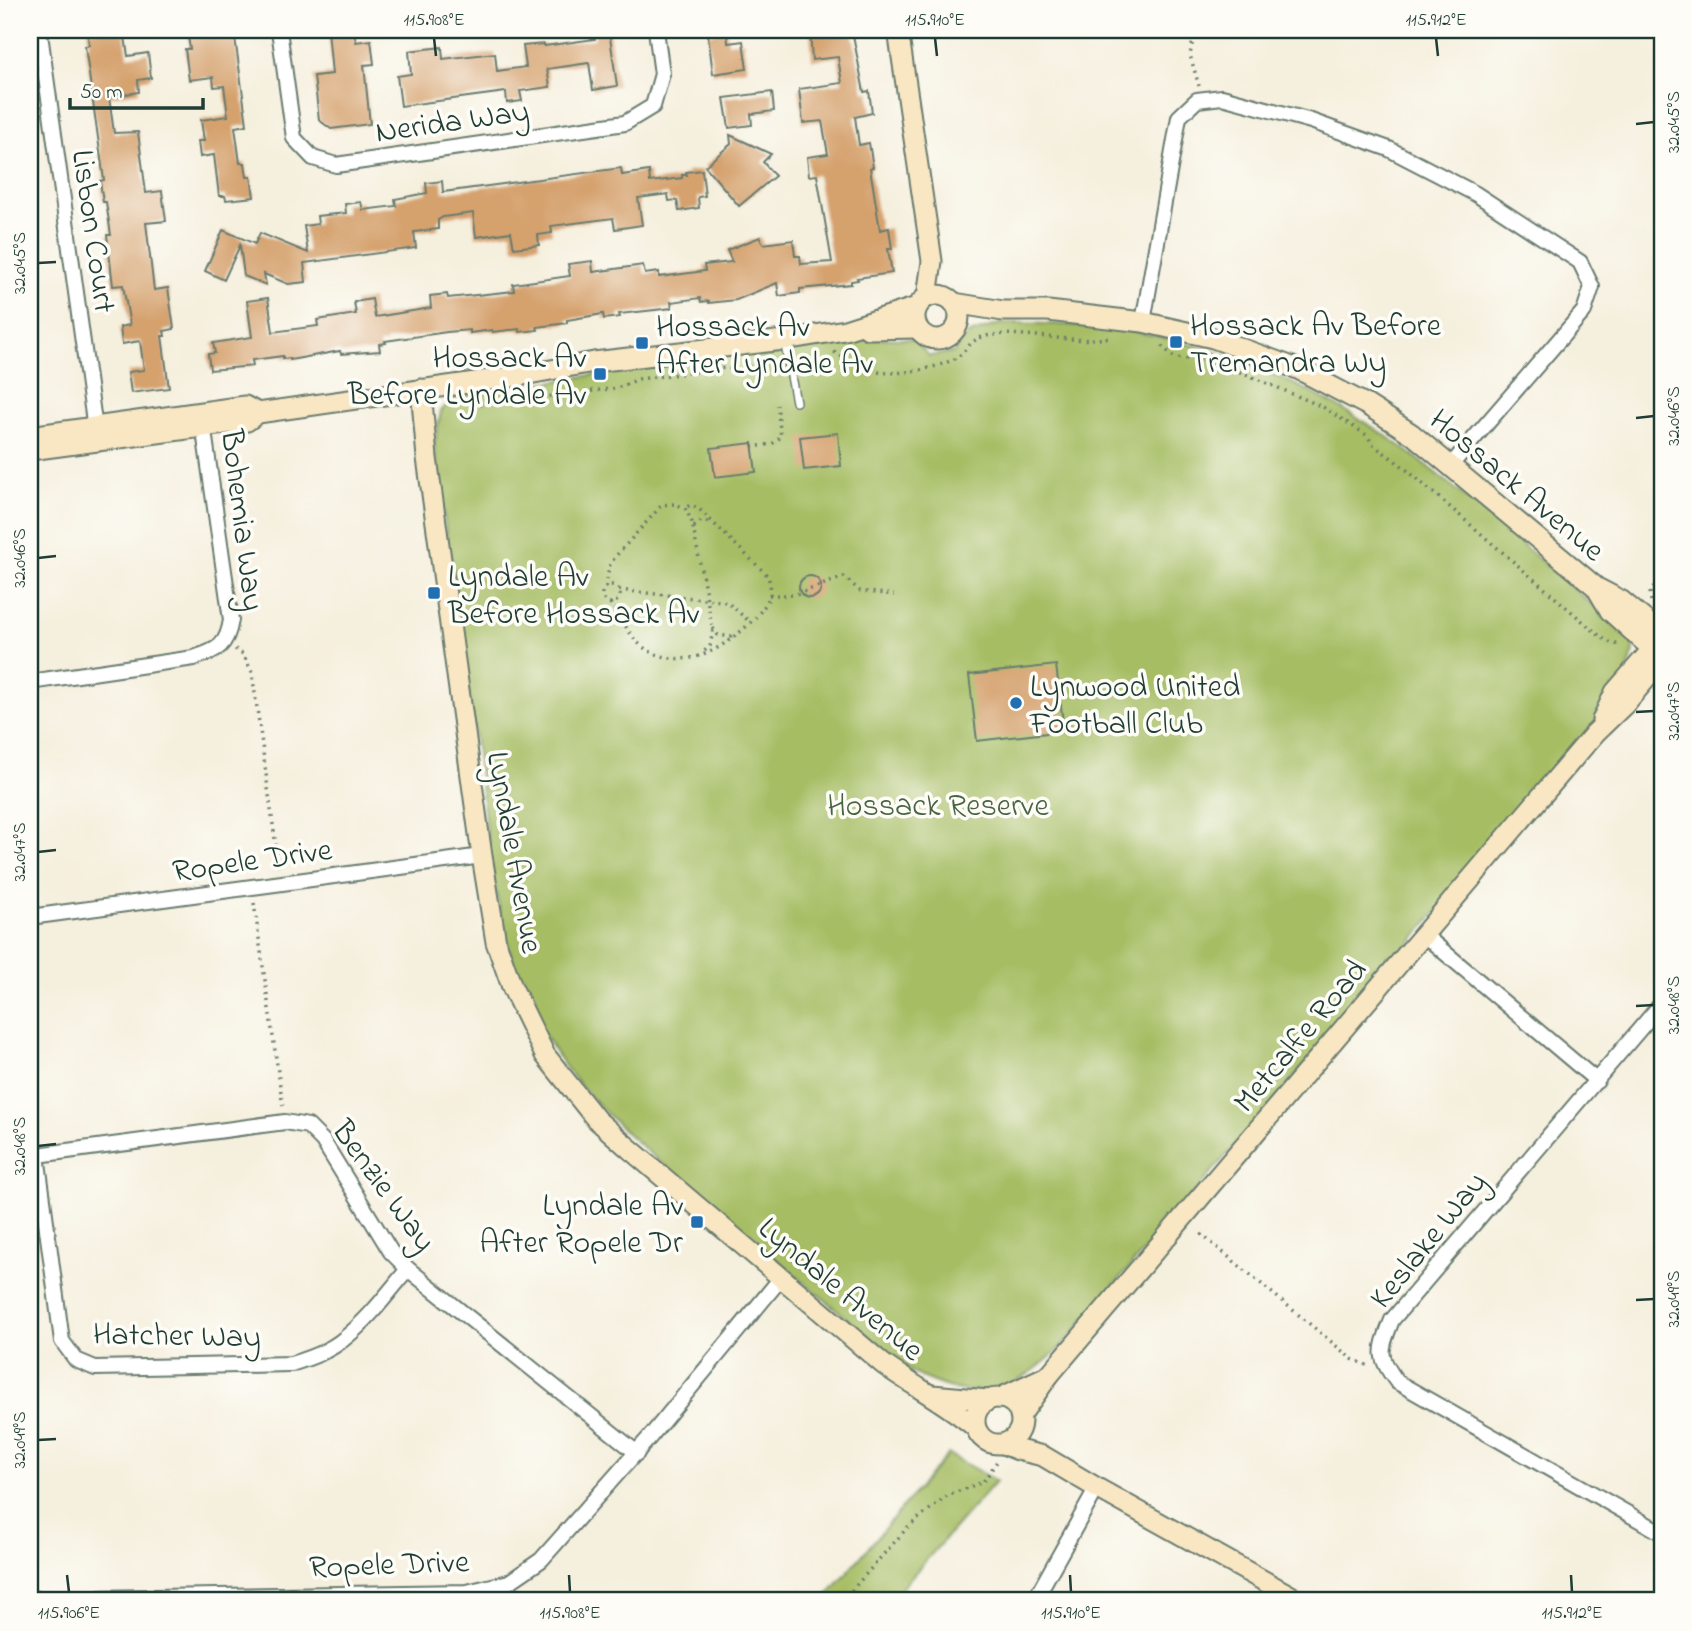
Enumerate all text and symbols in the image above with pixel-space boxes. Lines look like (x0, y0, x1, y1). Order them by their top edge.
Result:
text: 115.908°E (403, 8, 465, 34)
text: 115.910°E (905, 8, 965, 34)
text: 115.912°E (1405, 8, 1467, 34)
scale bar (70, 66, 203, 110)
text: 50 m (80, 78, 123, 108)
street label: Nerida Way (373, 89, 532, 158)
text: 32.045°S (1662, 91, 1688, 153)
street label: Lisbon Court (57, 147, 126, 316)
text: 32.045°S (8, 232, 34, 294)
place label: Hossack Av Before Tremandra Wy (1190, 304, 1442, 388)
place label: Hossack Av After Lyndale Av (656, 305, 873, 389)
marker: Hossack Av Before Tremandra Wy (1168, 334, 1184, 350)
marker: Hossack Av After Lyndale Av (634, 335, 650, 351)
place label: Hossack Av Before Lyndale Av (347, 336, 587, 420)
marker: Hossack Av Before Lyndale Av (592, 366, 608, 382)
text: 32.046°S (1662, 386, 1688, 446)
street label: Hossack Avenue (1418, 399, 1614, 575)
street label: Bohemia Way (206, 426, 275, 614)
text: 32.046°S (8, 528, 34, 588)
place label: Lyndale Av Before Hossack Av (447, 555, 700, 639)
marker: Lyndale Av Before Hossack Av (426, 585, 442, 601)
place label: Lynwood United Football Club (1029, 665, 1240, 749)
text: 32.047°S (1662, 681, 1688, 741)
marker: Lynwood United Football Club (1008, 695, 1024, 711)
street label: Lyndale Avenue (472, 748, 554, 958)
park label: Hossack Reserve (827, 784, 1049, 831)
text: 32.047°S (8, 822, 34, 882)
street label: Ropele Drive (170, 828, 336, 897)
street label: Metcalfe Road (1223, 950, 1380, 1124)
text: 32.048°S (1662, 976, 1688, 1034)
street label: Benzie Way (318, 1111, 446, 1263)
text: 32.048°S (8, 1117, 34, 1175)
street label: Keslake Way (1360, 1162, 1500, 1320)
place label: Lyndale Av After Ropele Dr (480, 1184, 684, 1268)
street label: Lyndale Avenue (746, 1207, 934, 1375)
marker: Lyndale Av After Ropele Dr (689, 1214, 705, 1230)
text: 32.049°S (1662, 1270, 1688, 1328)
street label: Hatcher Way (92, 1313, 261, 1362)
text: 32.049°S (8, 1411, 34, 1469)
street label: Ropele Drive (308, 1540, 471, 1593)
text: 115.906°E (38, 1601, 100, 1627)
text: 115.908°E (539, 1601, 601, 1627)
text: 115.910°E (1041, 1601, 1101, 1627)
text: 115.912°E (1541, 1601, 1603, 1627)

